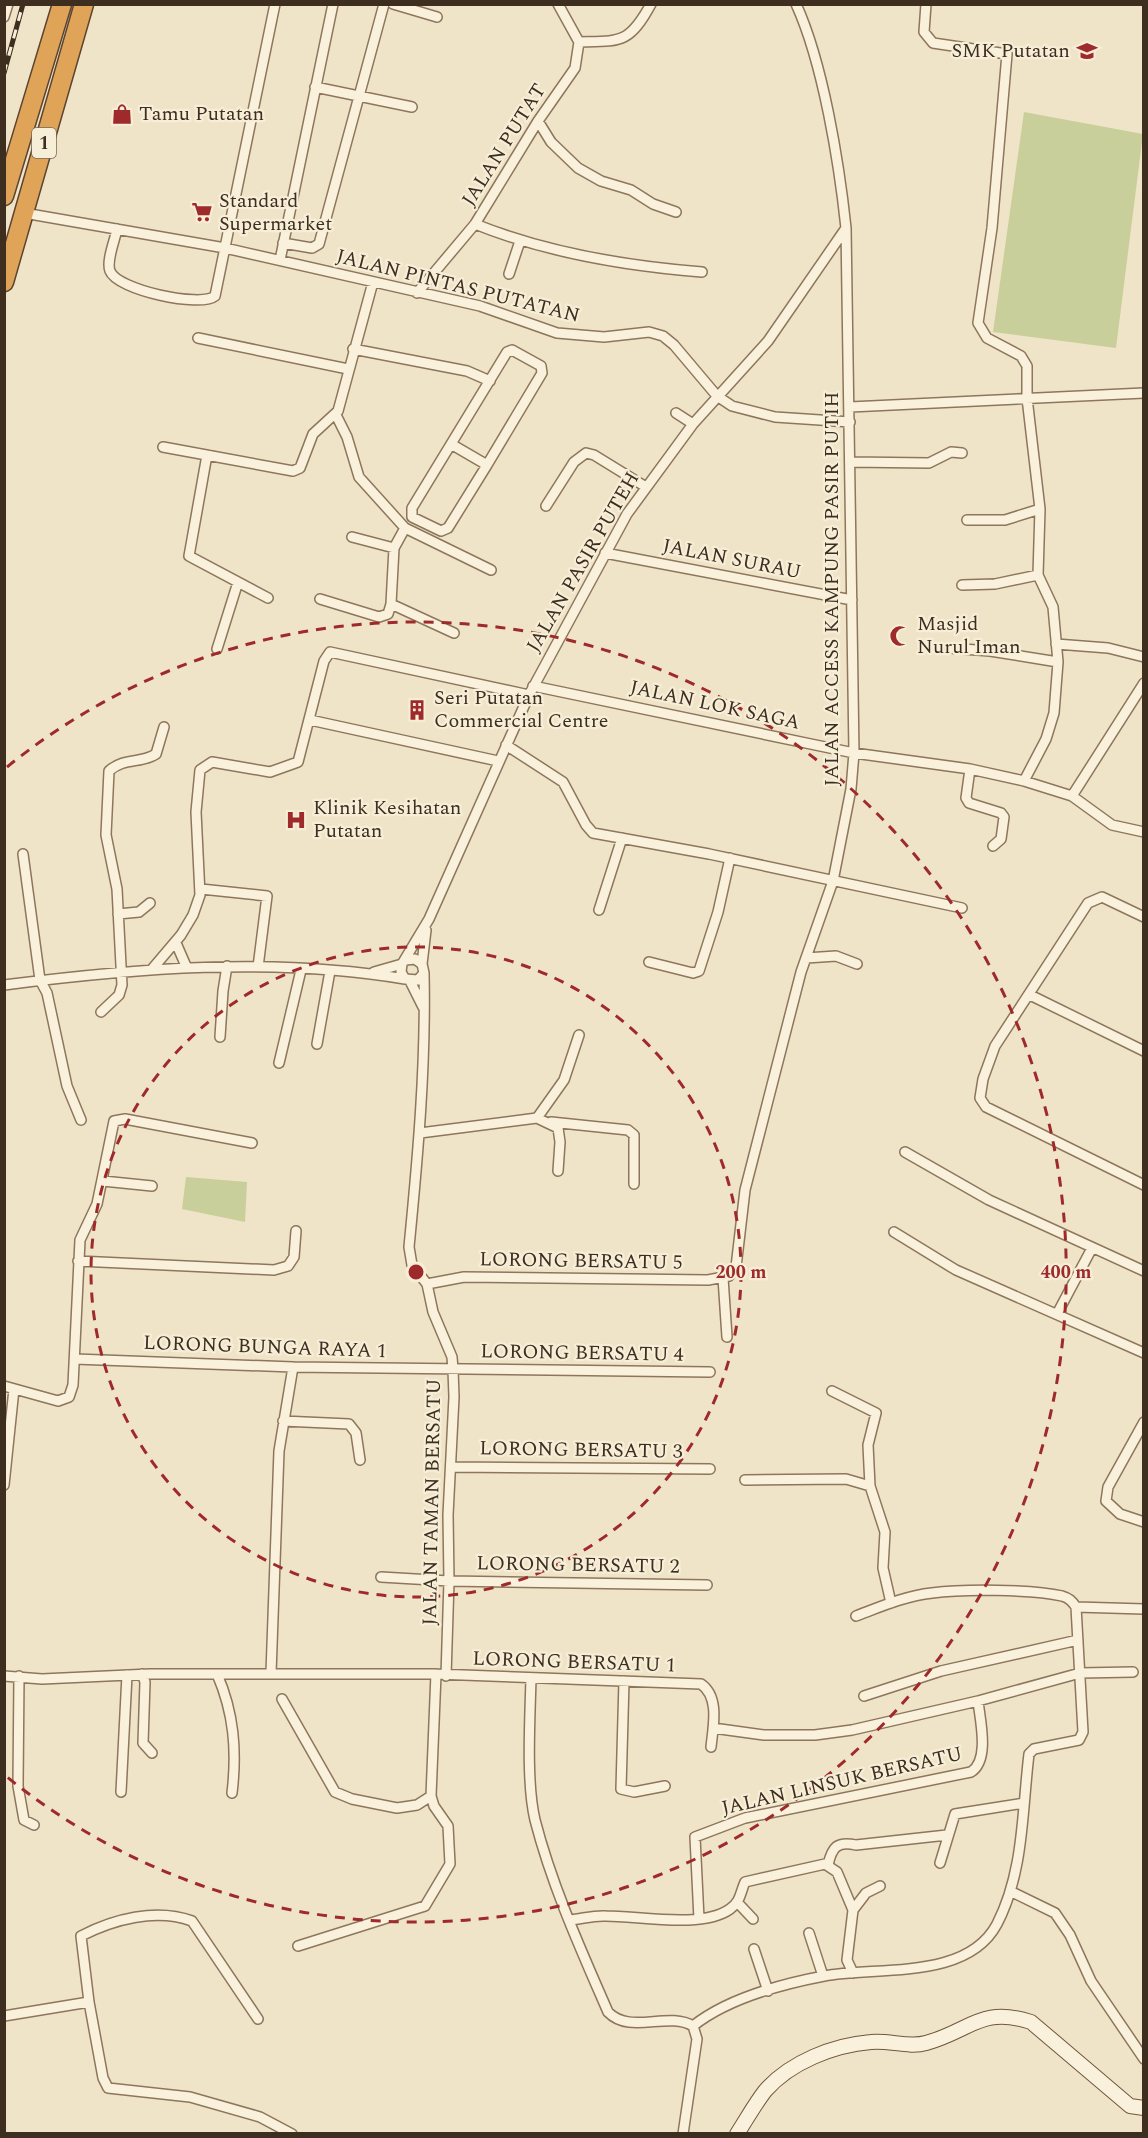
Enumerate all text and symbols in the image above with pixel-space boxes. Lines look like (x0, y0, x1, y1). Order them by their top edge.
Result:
place label: SMK Putatan (951, 36, 1070, 66)
school or university icon: SMK Putatan (1075, 39, 1099, 63)
street label: JALAN PUTAT (454, 78, 554, 212)
place label: Tamu Putatan (139, 99, 264, 129)
shop icon: Tamu Putatan (110, 102, 134, 126)
road number: 1 (32, 128, 56, 158)
place label: Standard Supermarket (219, 186, 332, 239)
supermarket icon: Standard Supermarket (190, 200, 214, 224)
street label: JALAN PINTAS PUTATAN (333, 241, 583, 331)
street label: JALAN ACCESS KAMPUNG PASIR PUTIH (817, 392, 847, 787)
street label: JALAN PASIR PUTEH (519, 466, 647, 658)
street label: JALAN SURAU (660, 531, 804, 587)
place label: Masjid Nurul Iman (917, 609, 1021, 662)
mosque icon: Masjid Nurul Iman (888, 624, 912, 648)
street label: JALAN LOK SAGA (627, 672, 803, 738)
place label: Seri Putatan Commercial Centre (434, 683, 608, 736)
building icon: Seri Putatan Commercial Centre (405, 698, 429, 722)
place label: Klinik Kesihatan Putatan (313, 793, 461, 846)
hospital icon: Klinik Kesihatan Putatan (284, 808, 308, 832)
street label: LORONG BERSATU 5 (479, 1244, 683, 1278)
text: 200 m (715, 1259, 767, 1286)
text: 400 m (1040, 1259, 1092, 1286)
centre of rings (406, 1262, 426, 1282)
street label: LORONG BUNGA RAYA 1 (143, 1328, 387, 1366)
street label: LORONG BERSATU 4 (480, 1336, 684, 1370)
street label: JALAN TAMAN BERSATU (415, 1378, 449, 1626)
street label: LORONG BERSATU 3 (479, 1433, 683, 1467)
street label: LORONG BERSATU 2 (476, 1548, 680, 1582)
street label: LORONG BERSATU 1 (472, 1643, 676, 1681)
street label: JALAN LINSUK BERSATU (719, 1739, 965, 1823)

